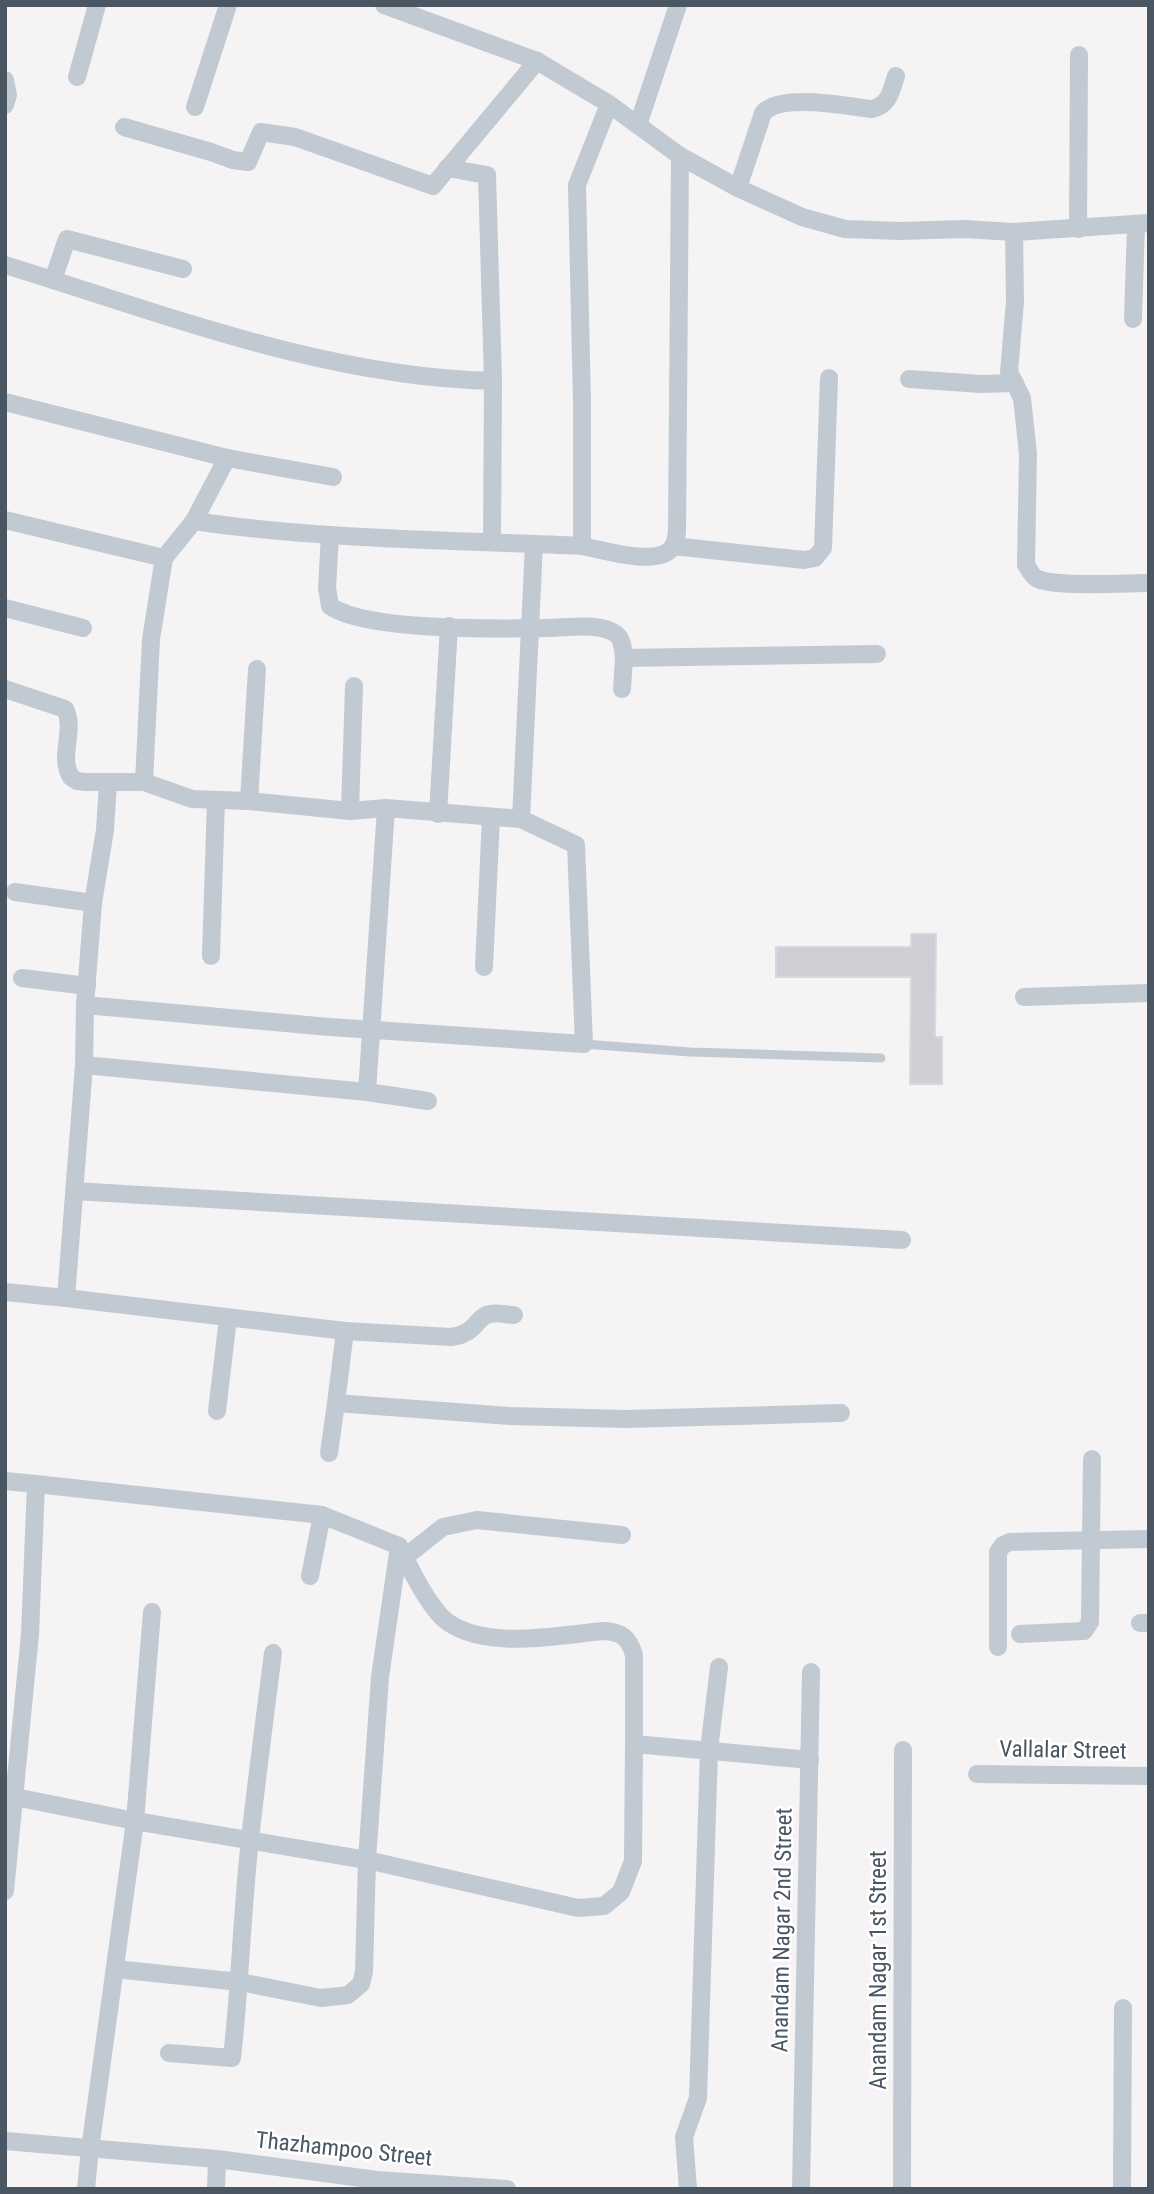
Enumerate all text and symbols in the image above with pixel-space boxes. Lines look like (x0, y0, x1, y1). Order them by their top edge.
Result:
street label: Vallalar Street (999, 1735, 1127, 1765)
street label: Anandam Nagar 2nd Street (766, 1807, 798, 2053)
street label: Anandam Nagar 1st Street (865, 1850, 892, 2090)
street label: Thazhampoo Street (254, 2126, 434, 2172)

